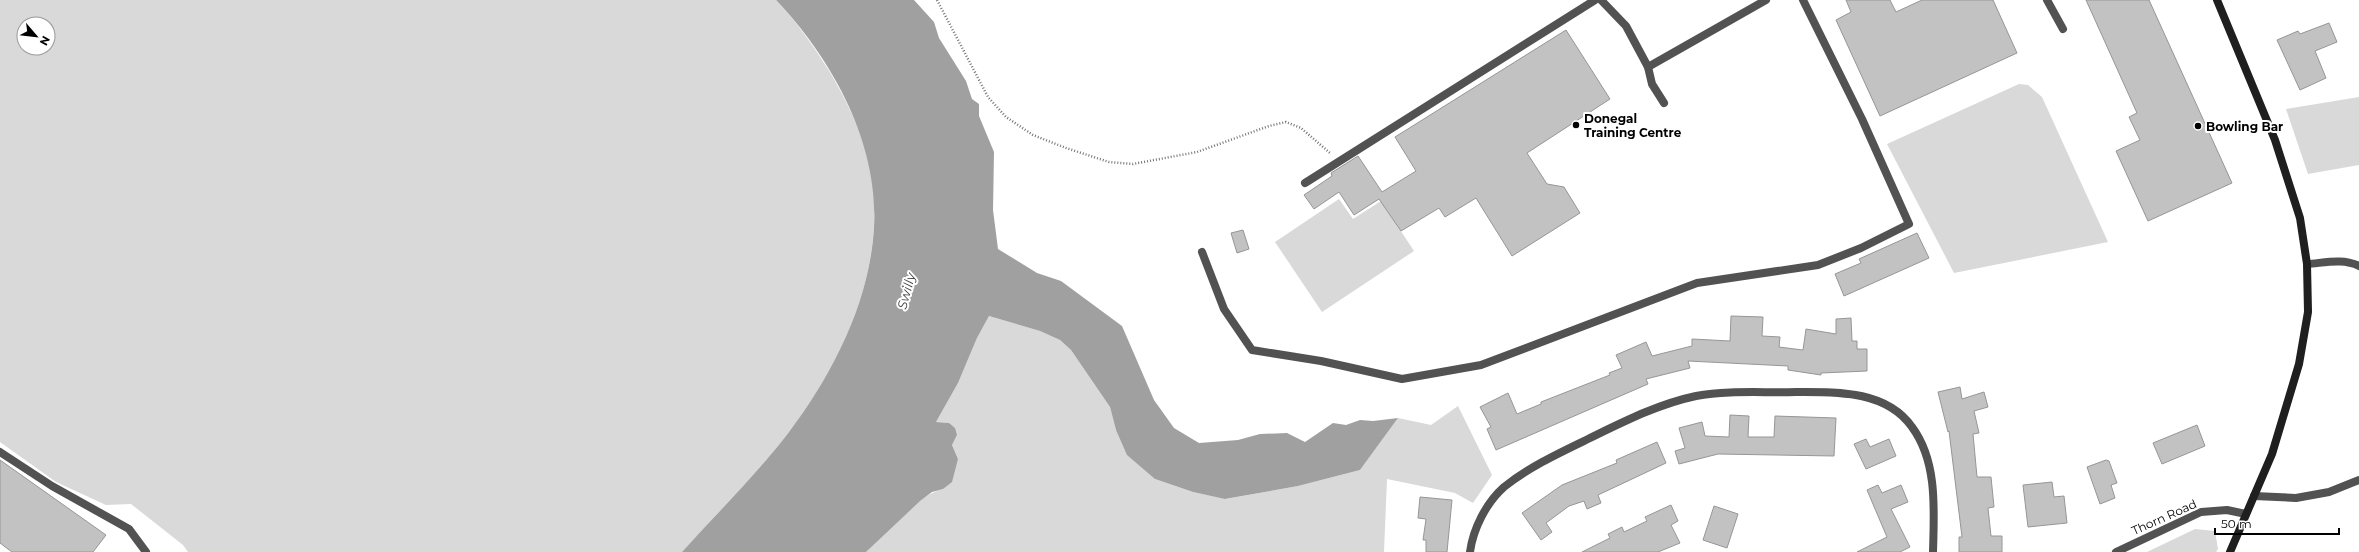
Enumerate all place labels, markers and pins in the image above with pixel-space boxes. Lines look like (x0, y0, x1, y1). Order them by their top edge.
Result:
place label: Donegal Training Centre (1584, 111, 1682, 140)
place label: Bowling Bar (2206, 119, 2283, 134)
marker: Donegal Training Centre (1571, 120, 1581, 130)
marker: Bowling Bar (2193, 121, 2203, 131)

